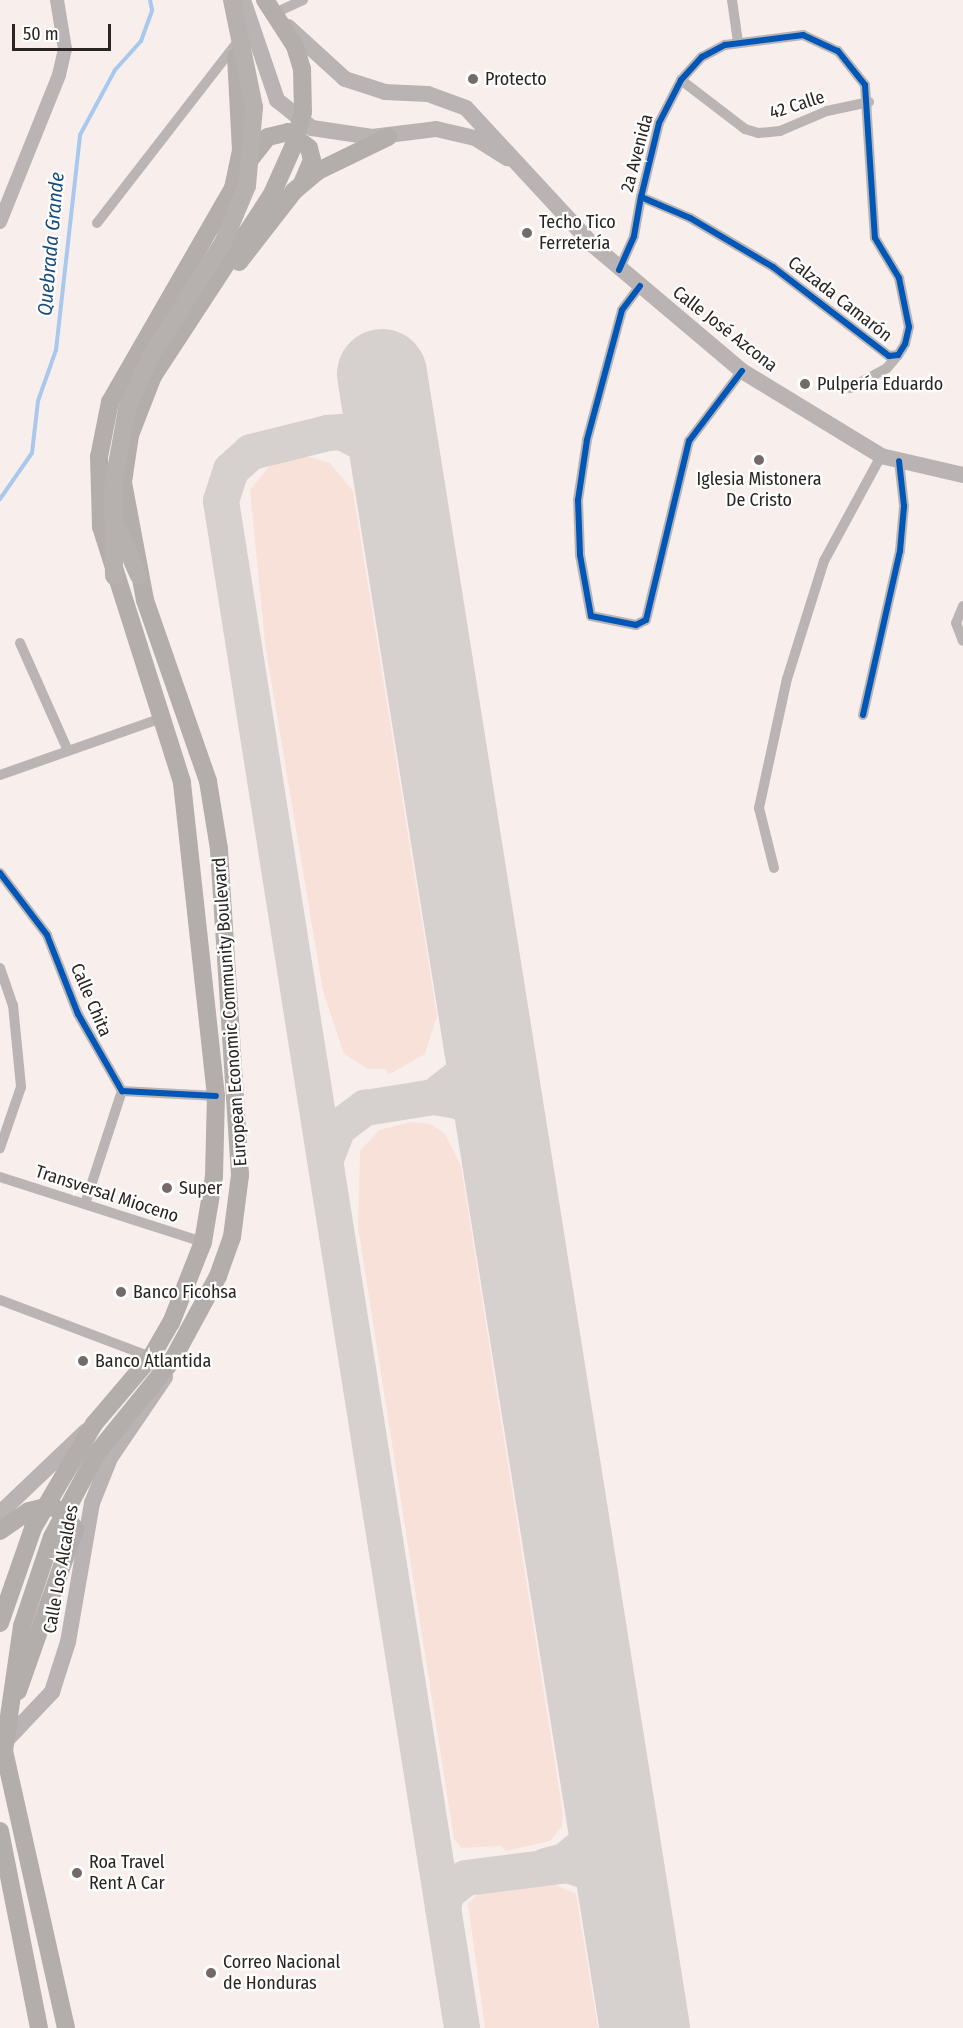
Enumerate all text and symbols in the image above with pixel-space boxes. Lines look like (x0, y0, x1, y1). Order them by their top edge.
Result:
scale bar (15, 12, 114, 50)
text: 50 m (23, 23, 59, 45)
place label: Protecto (485, 68, 547, 90)
marker: Protecto (466, 72, 480, 86)
street label: 42 Calle (767, 86, 827, 124)
street label: 2a Avenida (616, 112, 658, 194)
water label: Quebrada Grande (33, 171, 69, 317)
place label: Techo Tico Ferretería (539, 212, 616, 254)
marker: Techo Tico Ferretería (520, 226, 534, 240)
street label: Calzada Camarón (784, 252, 896, 346)
street label: Calle José Azcona (668, 281, 782, 377)
place label: Pulpería Eduardo (817, 373, 943, 395)
marker: Pulpería Eduardo (798, 377, 812, 391)
marker: Iglesia Mistonera De Cristo (752, 453, 766, 467)
place label: Iglesia Mistonera De Cristo (696, 469, 822, 512)
street label: European Economic Community Boulevard (208, 857, 252, 1167)
street label: Calle Chita (66, 960, 116, 1040)
street label: Transversal Mioceno (33, 1161, 181, 1227)
place label: Super (179, 1177, 222, 1199)
marker: Super (160, 1181, 174, 1195)
place label: Banco Ficohsa (133, 1281, 237, 1303)
marker: Banco Ficohsa (114, 1285, 128, 1299)
place label: Banco Atlantida (95, 1350, 211, 1372)
marker: Banco Atlantida (76, 1354, 90, 1368)
street label: Calle Los Alcaldes (39, 1503, 83, 1635)
place label: Roa Travel Rent A Car (89, 1852, 165, 1894)
marker: Roa Travel Rent A Car (70, 1866, 84, 1880)
place label: Correo Nacional de Honduras (223, 1952, 340, 1994)
marker: Correo Nacional de Honduras (204, 1966, 218, 1980)

